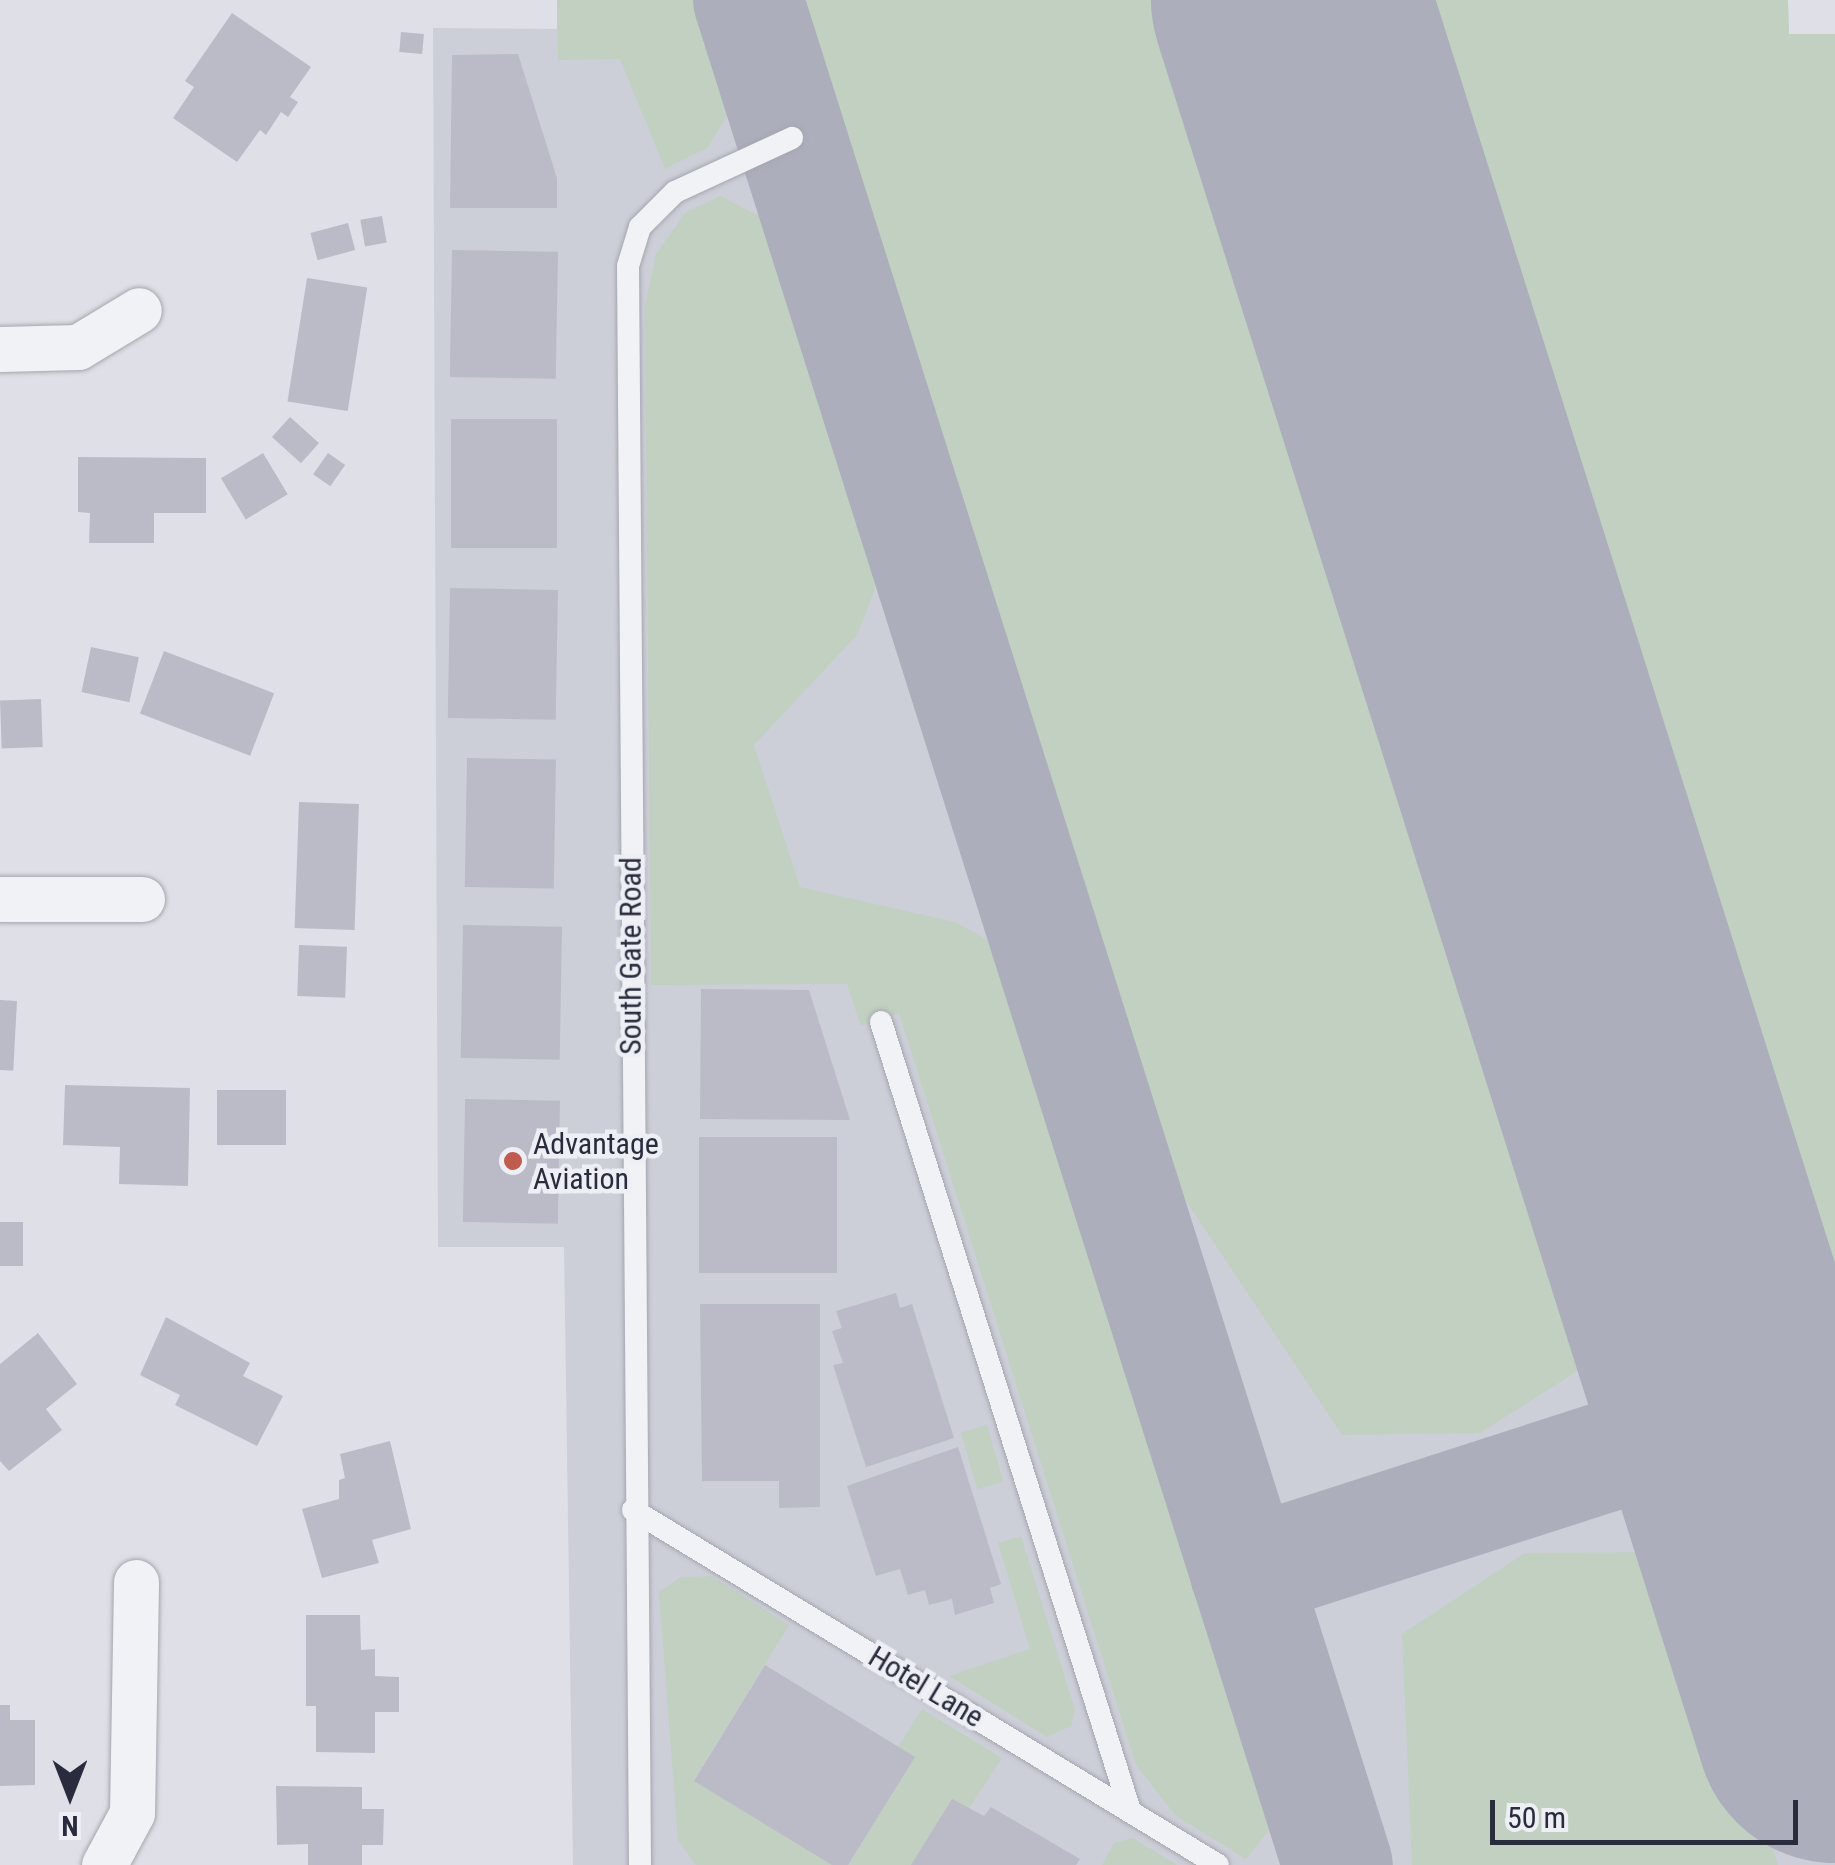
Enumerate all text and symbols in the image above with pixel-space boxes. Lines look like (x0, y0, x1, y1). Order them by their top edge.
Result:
street label: South Gate Road (613, 857, 649, 1055)
place label: Advantage Aviation (533, 1126, 659, 1196)
marker: Advantage Aviation (502, 1150, 524, 1172)
street label: Hotel Lane (862, 1639, 990, 1735)
north arrow (20, 1745, 120, 1845)
scale bar (1495, 1780, 1802, 1842)
text: 50 m (1507, 1800, 1566, 1835)
text: N (61, 1809, 79, 1842)

